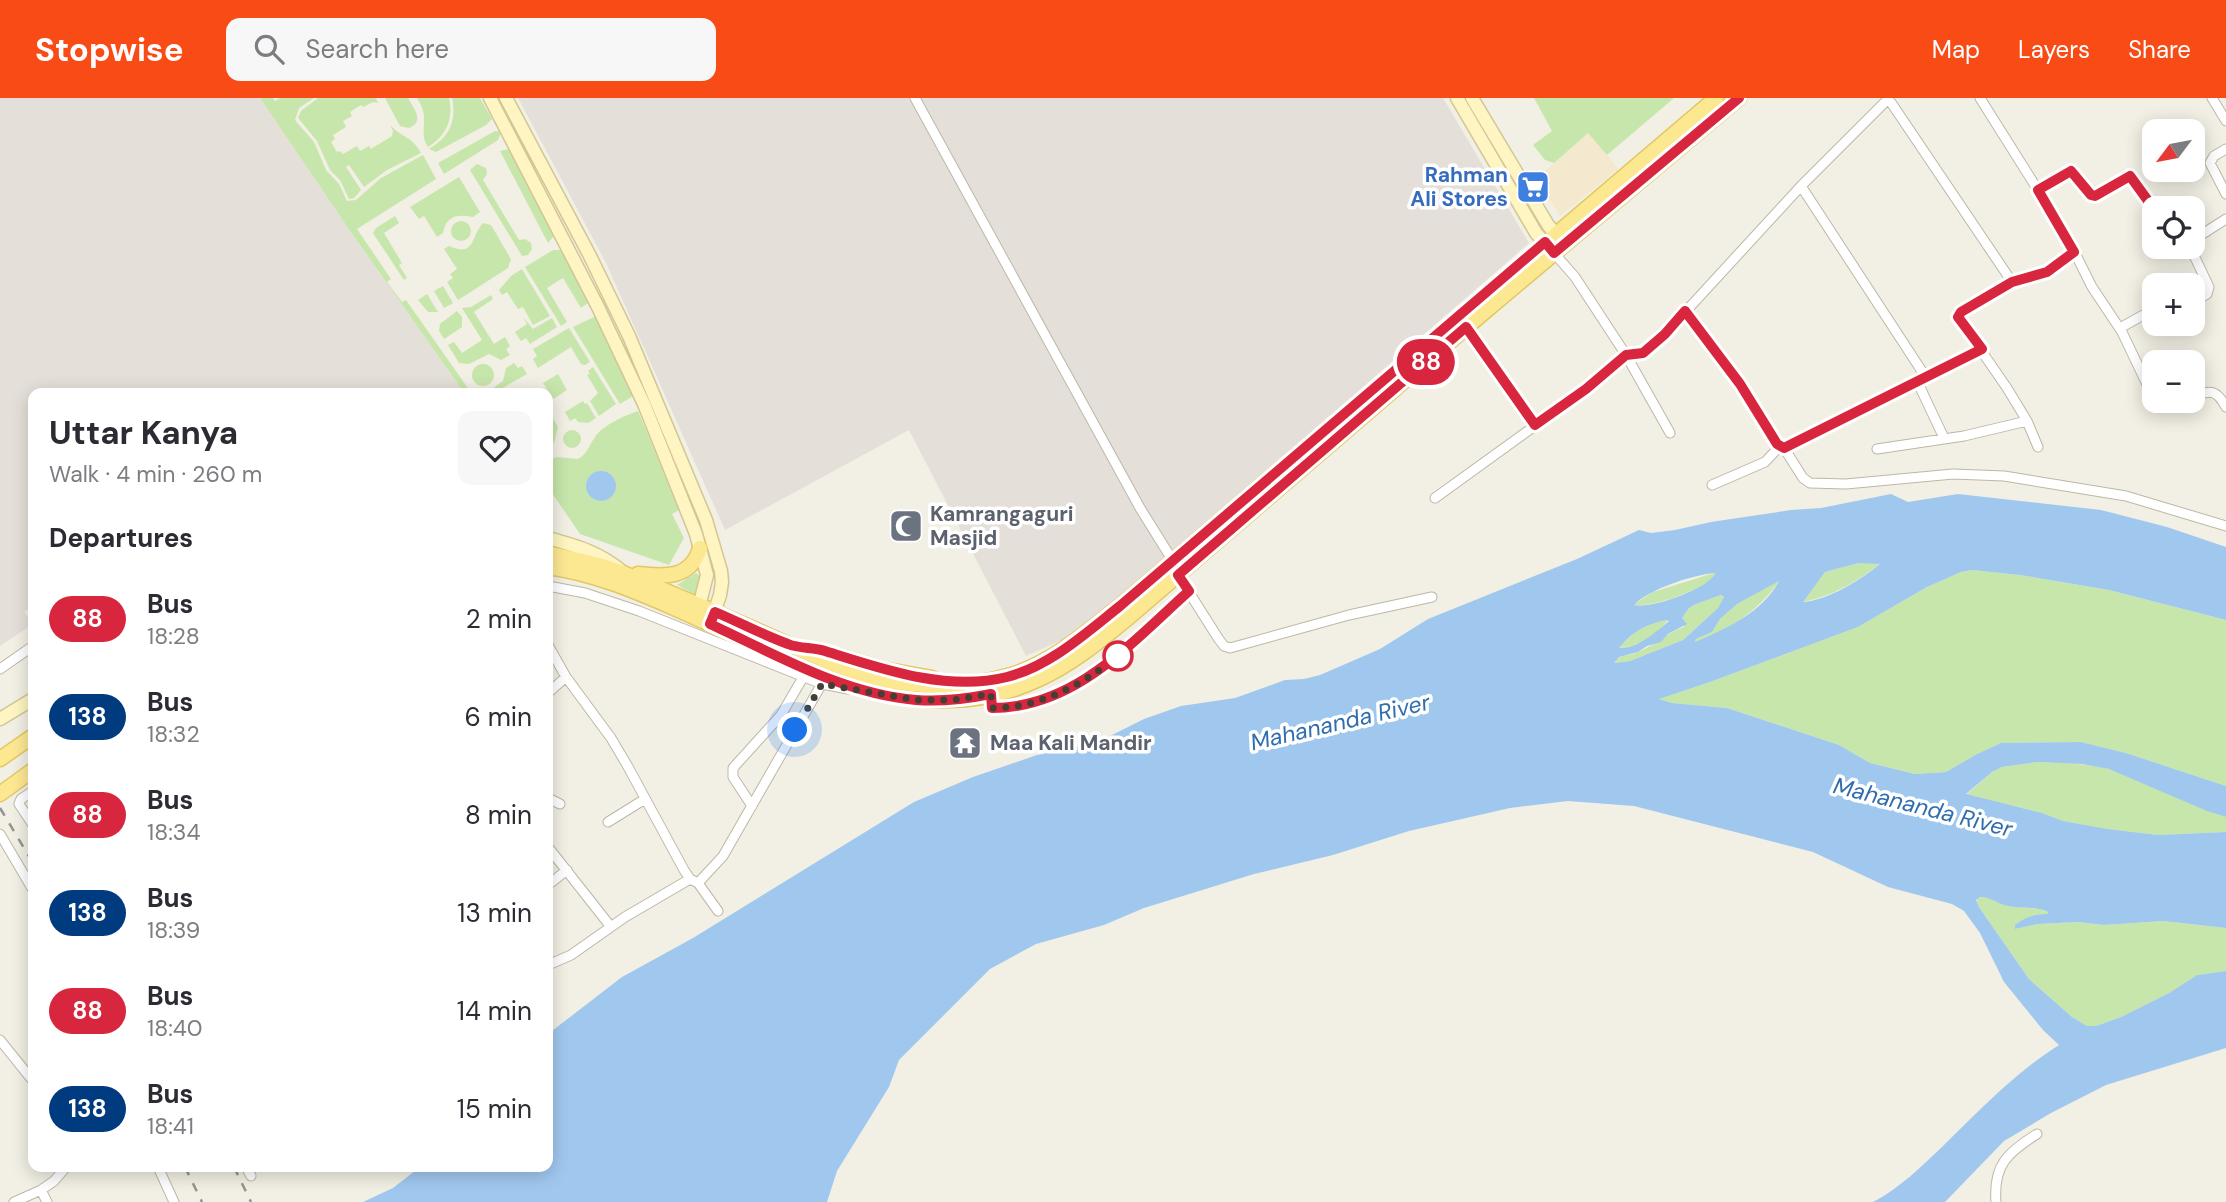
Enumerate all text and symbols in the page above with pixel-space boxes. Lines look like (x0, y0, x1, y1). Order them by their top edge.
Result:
search box (226, 18, 716, 81)
text: Stopwise (35, 28, 184, 71)
icon: search (250, 30, 288, 68)
text: Search here (306, 32, 449, 66)
text: Map (1932, 34, 1980, 65)
text: Layers (2018, 34, 2090, 65)
text: Share (2128, 34, 2191, 65)
north arrow (2142, 119, 2205, 182)
map controls (2142, 119, 2205, 413)
place label: Rahman Ali Stores (1410, 161, 1508, 213)
supermarket icon: Rahman Ali Stores (1514, 168, 1552, 206)
button: locate (2142, 196, 2205, 259)
button: + (2142, 273, 2205, 336)
line badge: 88 (1394, 339, 1458, 385)
text: 88 (1411, 346, 1441, 377)
button: − (2142, 350, 2205, 413)
text: Uttar Kanya (49, 411, 238, 454)
button: heart (458, 411, 532, 485)
text: Walk · 4 min · 260 m (49, 459, 262, 489)
place label: Kamrangaguri Masjid (930, 500, 1074, 552)
mosque icon: Kamrangaguri Masjid (887, 507, 925, 545)
text: Departures (49, 521, 193, 555)
text: Bus (147, 587, 193, 621)
text: 2 min (466, 602, 532, 636)
text: 88 (72, 603, 103, 634)
text: 18:28 (147, 621, 200, 651)
unlabelled marker (1103, 641, 1133, 671)
text: Bus (147, 685, 193, 719)
water label: Mahananda River (1247, 686, 1434, 757)
text: 6 min (464, 700, 532, 734)
text: 138 (68, 701, 107, 732)
your location (777, 712, 812, 747)
text: 18:32 (147, 719, 200, 749)
temple icon: Maa Kali Mandir (946, 724, 984, 762)
place label: Maa Kali Mandir (990, 729, 1152, 757)
water label: Mahananda River (1830, 770, 2017, 844)
text: Bus (147, 783, 193, 817)
text: 8 min (465, 798, 532, 832)
text: 88 (72, 799, 103, 830)
text: 18:34 (147, 817, 200, 847)
text: Bus (147, 881, 193, 915)
text: 13 min (457, 896, 532, 930)
text: 138 (68, 897, 107, 928)
text: 18:39 (147, 915, 200, 945)
text: Bus (147, 979, 193, 1013)
text: 14 min (457, 994, 532, 1028)
text: 88 (72, 995, 103, 1026)
text: 18:40 (147, 1013, 203, 1043)
text: Bus (147, 1077, 193, 1111)
text: 15 min (457, 1092, 532, 1126)
text: 138 (68, 1093, 107, 1124)
text: 18:41 (147, 1111, 194, 1141)

